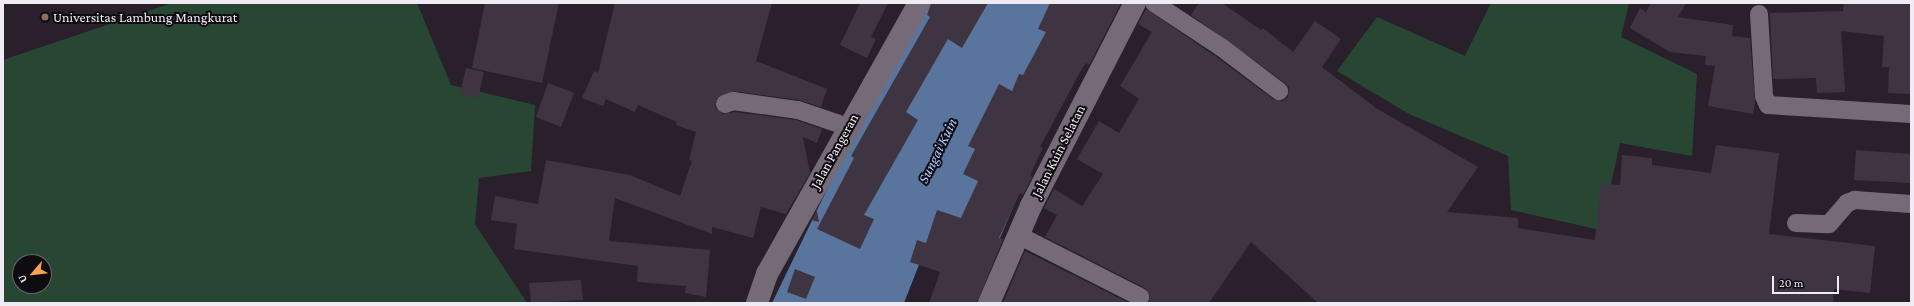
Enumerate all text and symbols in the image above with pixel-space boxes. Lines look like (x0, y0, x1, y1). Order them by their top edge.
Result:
place label: Universitas Lambung Mangkurat (53, 9, 237, 25)
marker: Universitas Lambung Mangkurat (40, 12, 50, 22)
street label: Jalan Kuin Selatan (1028, 102, 1088, 200)
street label: Jalan Pangeran (806, 110, 862, 192)
water label: Sungai Kuin (915, 116, 961, 186)
north arrow (12, 254, 52, 294)
scale bar (1774, 268, 1841, 294)
text: U (15, 273, 29, 285)
text: 20 m (1779, 276, 1803, 290)

